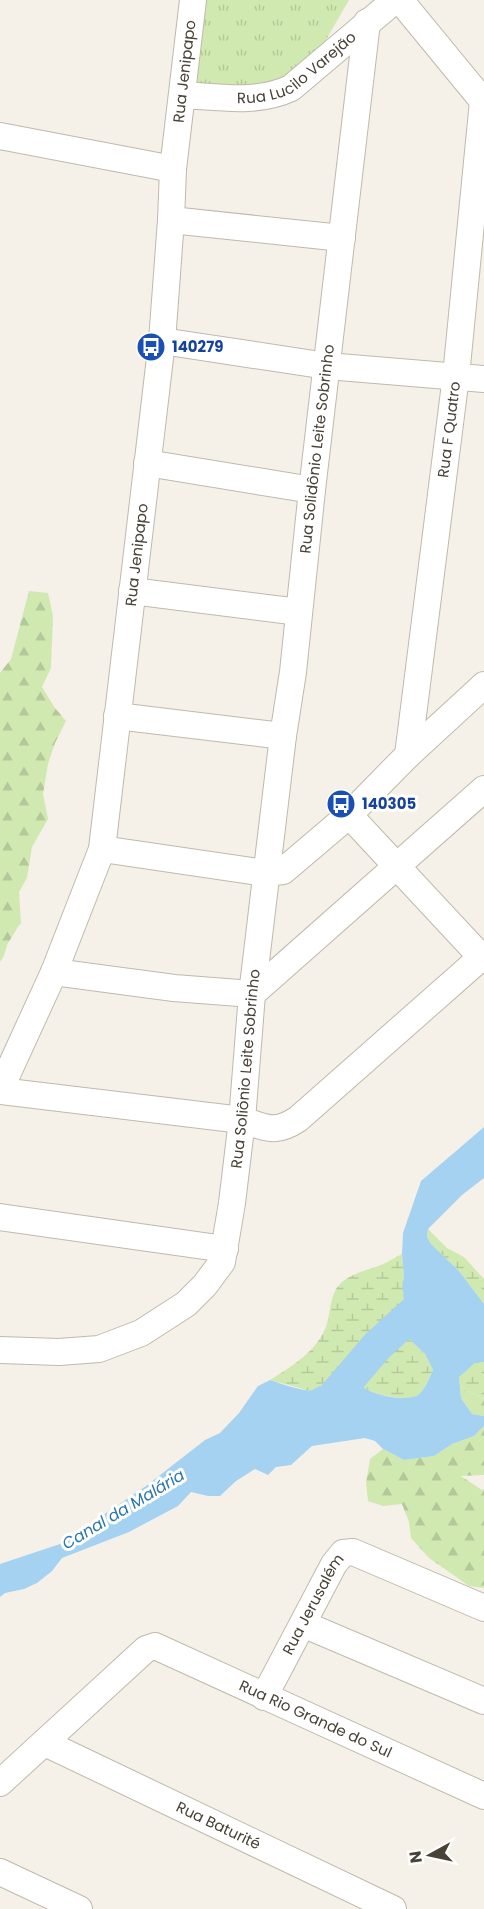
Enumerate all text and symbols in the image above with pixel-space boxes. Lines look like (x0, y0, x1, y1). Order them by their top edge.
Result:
street label: Rua Jenipapo (168, 19, 201, 124)
street label: Rua Lucilo Varejão (237, 26, 360, 108)
bus stop icon: 140279 (135, 331, 167, 363)
place label: 140279 (172, 336, 223, 357)
street label: Rua Solidônio Leite Sobrinho (294, 343, 339, 554)
street label: Rua F Quatro (432, 380, 465, 479)
street label: Rua Jenipapo (120, 502, 153, 607)
bus stop icon: 140305 (325, 788, 357, 820)
place label: 140305 (362, 793, 416, 814)
street label: Rua Soliônio Leite Sobrinho (225, 968, 265, 1170)
water label: Canal da Malária (58, 1464, 189, 1555)
street label: Rua Jerusalém (277, 1549, 348, 1658)
street label: Rua Rio Grande do Sul (236, 1675, 395, 1763)
street label: Rua Baturité (173, 1796, 264, 1854)
north arrow (400, 1825, 460, 1885)
text: N (403, 1849, 428, 1865)

